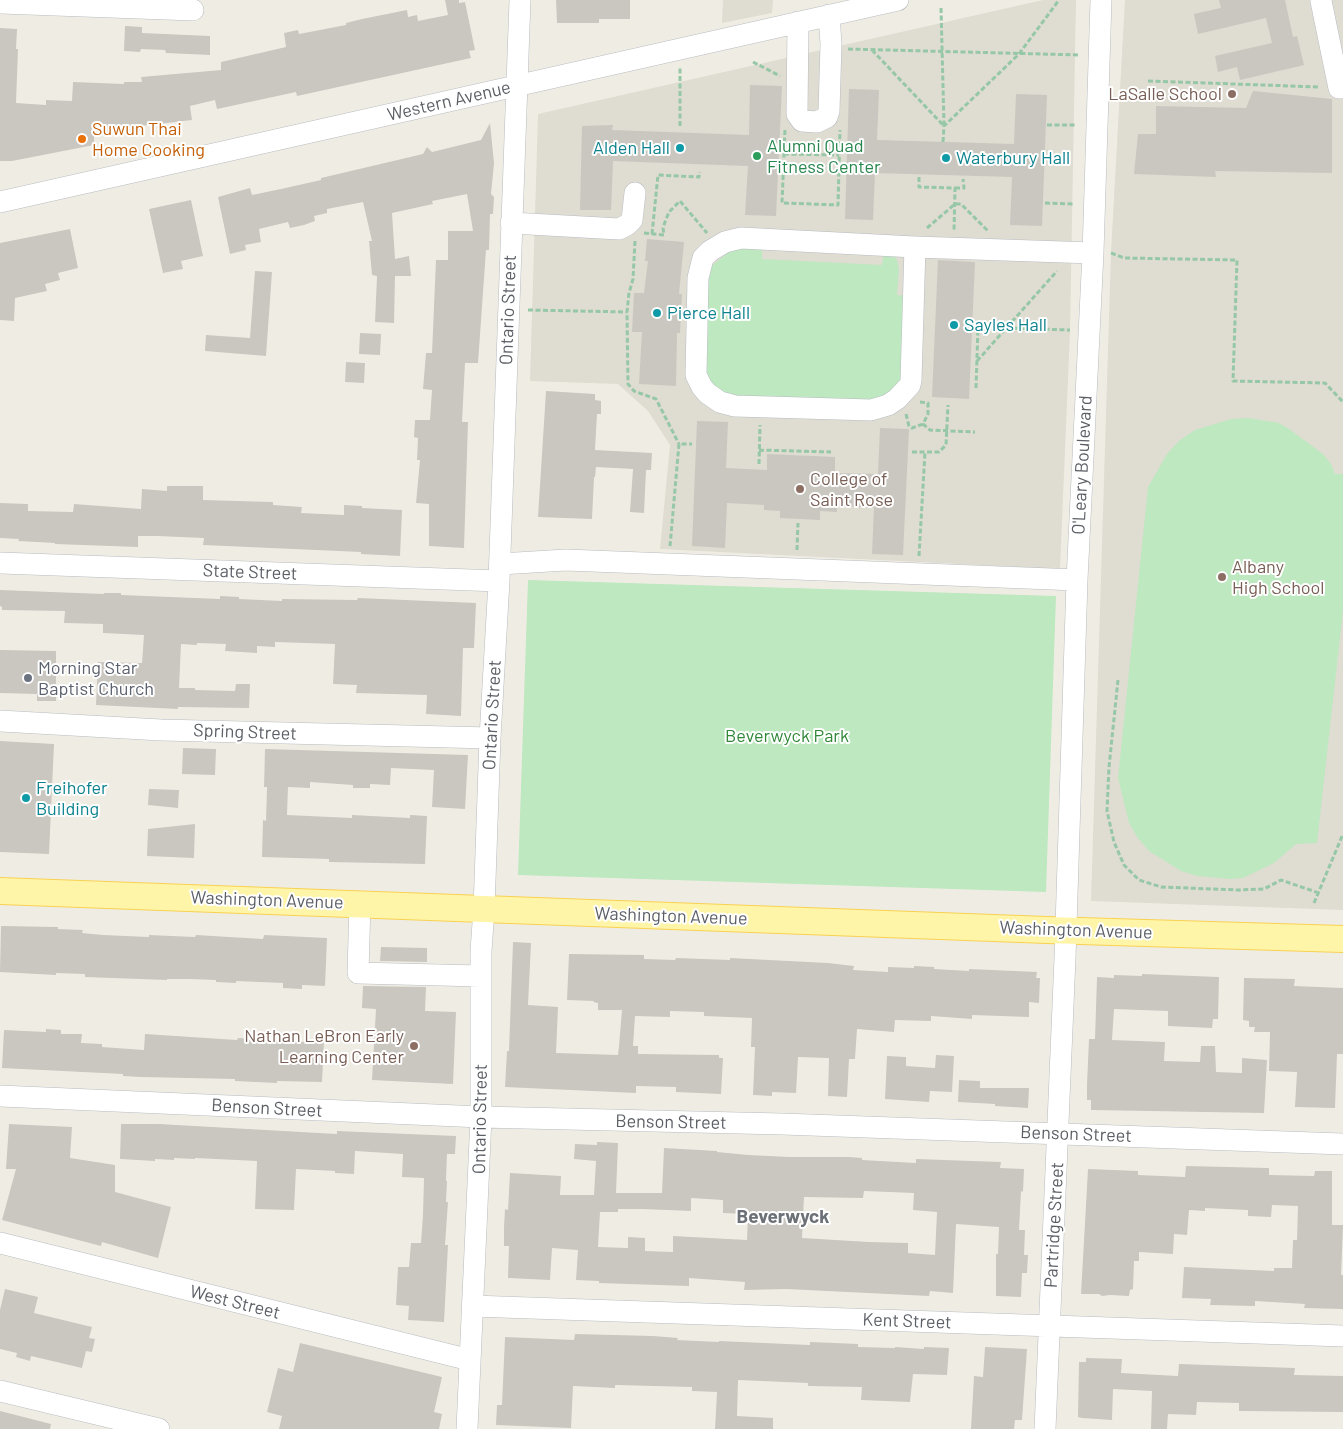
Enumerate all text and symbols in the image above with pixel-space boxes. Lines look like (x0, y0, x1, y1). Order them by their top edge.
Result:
street label: Western Avenue (385, 76, 513, 126)
place label: LaSalle School (1108, 83, 1222, 105)
marker: LaSalle School (1226, 88, 1238, 100)
place label: Suwun Thai Home Cooking (92, 118, 205, 160)
marker: Suwun Thai Home Cooking (76, 133, 88, 145)
place label: Alumni Quad Fitness Center (767, 135, 881, 178)
place label: Alden Hall (593, 137, 670, 159)
marker: Alden Hall (674, 142, 686, 154)
place label: Waterbury Hall (956, 147, 1070, 169)
marker: Alumni Quad Fitness Center (751, 150, 763, 162)
marker: Waterbury Hall (940, 152, 952, 164)
street label: Ontario Street (495, 254, 521, 366)
place label: Pierce Hall (667, 302, 750, 324)
marker: Pierce Hall (651, 307, 663, 319)
place label: Sayles Hall (964, 314, 1047, 336)
marker: Sayles Hall (948, 319, 960, 331)
street label: O'Leary Boulevard (1068, 395, 1096, 535)
place label: College of Saint Rose (810, 468, 893, 510)
marker: College of Saint Rose (794, 483, 806, 495)
place label: Albany High School (1232, 556, 1325, 598)
street label: State Street (202, 560, 298, 584)
marker: Albany High School (1216, 571, 1228, 583)
place label: Morning Star Baptist Church (38, 657, 154, 700)
street label: Ontario Street (478, 659, 506, 771)
marker: Morning Star Baptist Church (22, 672, 34, 684)
street label: Spring Street (193, 719, 297, 745)
park label: Beverwyck Park (725, 725, 849, 747)
place label: Freihofer Building (36, 777, 108, 820)
marker: Freihofer Building (20, 792, 32, 804)
street label: Washington Avenue (190, 887, 344, 913)
street label: Washington Avenue (594, 903, 748, 929)
street label: Washington Avenue (999, 917, 1153, 943)
place label: Nathan LeBron Early Learning Center (244, 1025, 404, 1068)
marker: Nathan LeBron Early Learning Center (408, 1040, 420, 1052)
street label: Ontario Street (468, 1064, 492, 1174)
street label: Benson Street (211, 1094, 323, 1122)
street label: Benson Street (615, 1110, 727, 1134)
street label: Benson Street (1020, 1121, 1132, 1147)
street label: Partridge Street (1040, 1161, 1068, 1289)
district label: Beverwyck (737, 1206, 829, 1228)
street label: West Street (188, 1280, 282, 1324)
street label: Kent Street (862, 1309, 952, 1333)

